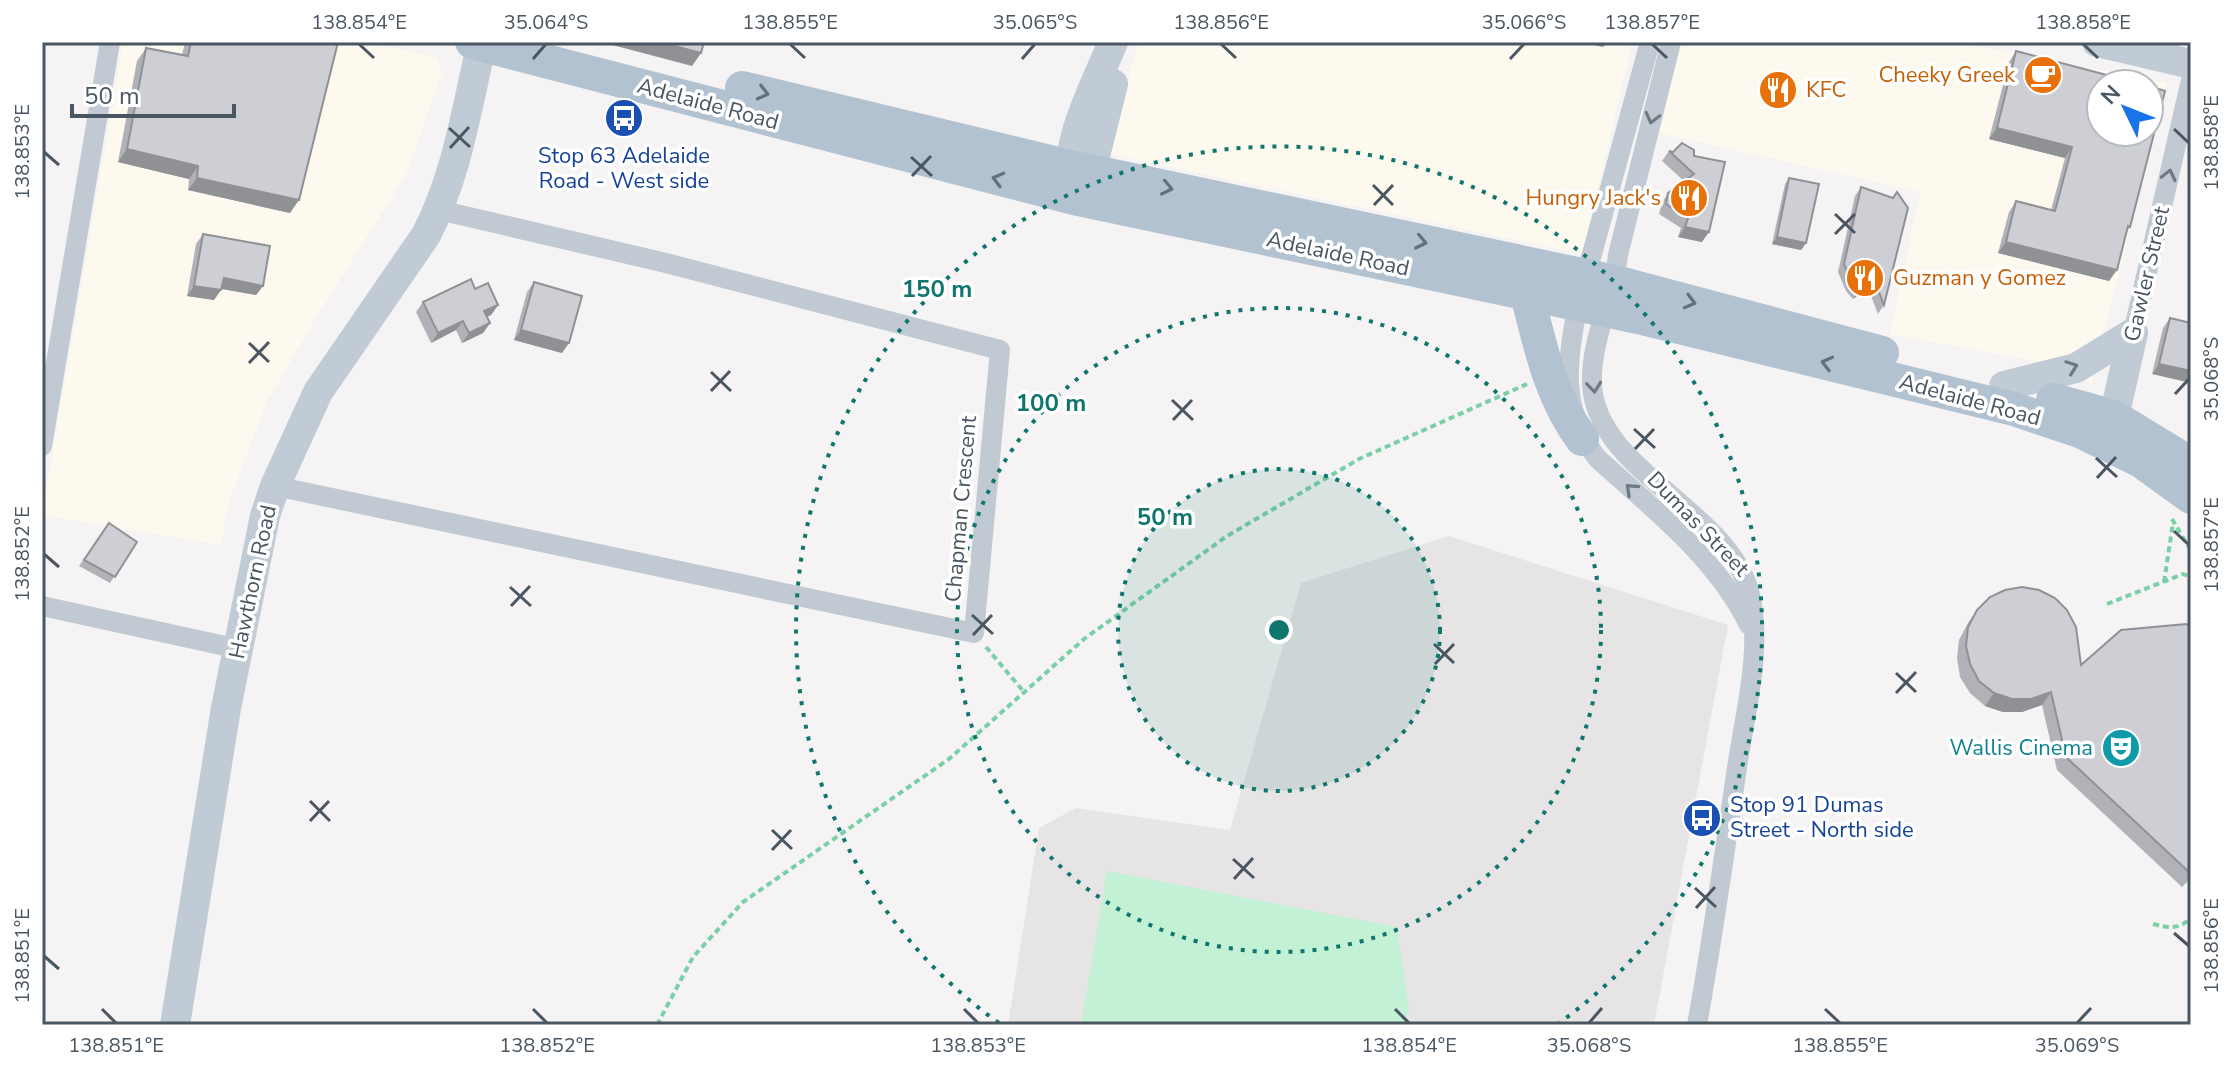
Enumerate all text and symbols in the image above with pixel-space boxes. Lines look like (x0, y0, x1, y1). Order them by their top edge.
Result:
text: 138.854°E (311, 9, 407, 36)
text: 35.064°S (504, 9, 588, 36)
text: 138.855°E (742, 9, 838, 36)
text: 35.065°S (993, 9, 1077, 36)
text: 138.856°E (1173, 9, 1269, 36)
text: 35.066°S (1482, 9, 1566, 36)
text: 138.857°E (1604, 9, 1700, 36)
text: 138.858°E (2035, 9, 2131, 36)
cafe icon: Cheeky Greek (2022, 54, 2064, 96)
place label: Cheeky Greek (1879, 60, 2016, 90)
scale bar (72, 68, 234, 118)
north arrow (2085, 68, 2165, 148)
restaurant icon: KFC (1757, 69, 1799, 111)
street label: Adelaide Road (634, 71, 782, 137)
place label: KFC (1806, 75, 1846, 105)
text: N (2095, 79, 2128, 111)
text: 50 m (84, 80, 140, 112)
one-way arrow (755, 84, 769, 101)
text: 138.858°E (2198, 95, 2225, 191)
bus stop icon: Stop 63 Adelaide Road - West side (603, 97, 645, 139)
text: 138.853°E (9, 104, 36, 200)
one-way arrow (1644, 110, 1661, 124)
place label: Stop 63 Adelaide Road - West side (538, 141, 710, 196)
one-way arrow (2160, 169, 2177, 183)
one-way arrow (992, 171, 1005, 188)
restaurant icon: Hungry Jack's (1668, 177, 1710, 219)
one-way arrow (1160, 179, 1173, 196)
place label: Hungry Jack's (1526, 183, 1661, 213)
street label: Gawler Street (2117, 203, 2177, 344)
street label: Adelaide Road (1264, 224, 1412, 284)
one-way arrow (1414, 233, 1428, 250)
restaurant icon: Guzman y Gomez (1844, 257, 1886, 299)
place label: Guzman y Gomez (1893, 263, 2066, 293)
text: 150 m (902, 273, 972, 305)
one-way arrow (1683, 293, 1697, 309)
text: 35.068°S (2198, 337, 2225, 421)
one-way arrow (1820, 356, 1834, 373)
one-way arrow (2064, 361, 2078, 377)
street label: Adelaide Road (1896, 367, 2044, 433)
one-way arrow (1586, 381, 1603, 394)
text: 100 m (1016, 387, 1086, 419)
street label: Chapman Crescent (938, 414, 984, 604)
street label: Dumas Street (1640, 465, 1756, 583)
one-way arrow (1626, 483, 1640, 498)
text: 138.857°E (2198, 497, 2225, 593)
text: 50 m (1137, 501, 1193, 533)
street label: Hawthorn Road (222, 502, 284, 662)
text: 138.852°E (9, 506, 36, 602)
centre of rings (1265, 616, 1293, 644)
theatre icon: Wallis Cinema (2100, 727, 2142, 769)
place label: Wallis Cinema (1949, 733, 2093, 763)
place label: Stop 91 Dumas Street - North side (1730, 790, 1914, 845)
bus stop icon: Stop 91 Dumas Street - North side (1681, 797, 1723, 839)
text: 138.856°E (2198, 898, 2225, 994)
text: 138.851°E (9, 908, 36, 1004)
text: 138.851°E (68, 1032, 164, 1059)
text: 138.852°E (499, 1032, 595, 1059)
text: 138.853°E (930, 1032, 1026, 1059)
text: 138.854°E (1361, 1032, 1457, 1059)
text: 35.068°S (1547, 1032, 1631, 1059)
text: 138.855°E (1792, 1032, 1888, 1059)
text: 35.069°S (2035, 1032, 2119, 1059)

